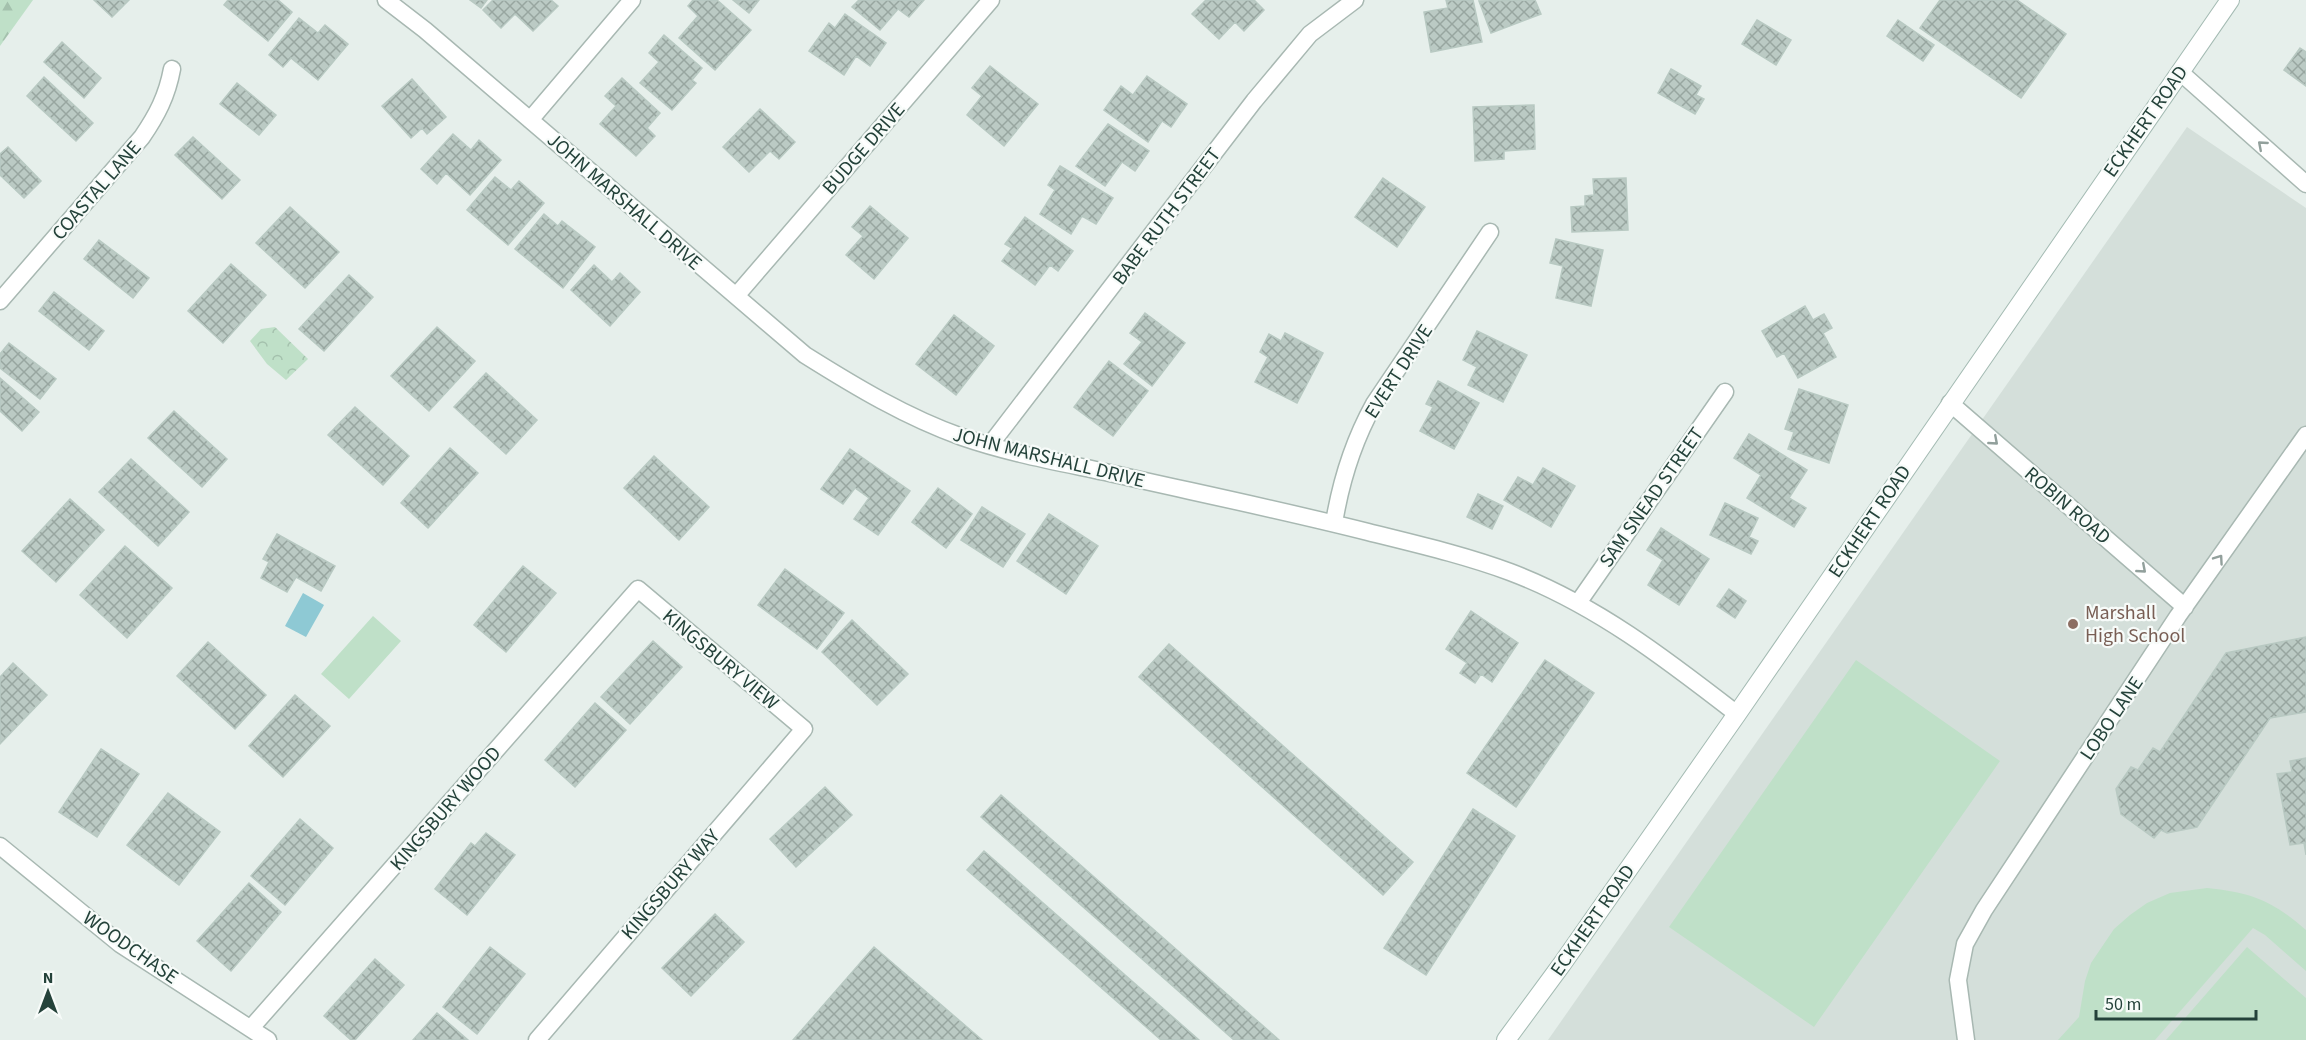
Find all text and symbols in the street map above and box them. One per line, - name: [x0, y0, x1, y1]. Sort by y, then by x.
- street label: ECKHERT ROAD: [2097, 60, 2195, 183]
- street label: BUDGE DRIVE: [816, 97, 912, 201]
- street label: JOHN MARSHALL DRIVE: [541, 127, 708, 277]
- street label: COASTAL LANE: [46, 135, 148, 247]
- one-way arrow: [2258, 141, 2269, 152]
- street label: BABE RUTH STREET: [1106, 142, 1228, 291]
- street label: EVERT DRIVE: [1358, 319, 1440, 424]
- street label: JOHN MARSHALL DRIVE: [950, 421, 1148, 495]
- street label: SAM SNEAD STREET: [1593, 422, 1711, 573]
- one-way arrow: [1987, 434, 1998, 445]
- street label: ECKHERT ROAD: [1822, 460, 1918, 584]
- street label: ROBIN ROAD: [2018, 460, 2117, 551]
- one-way arrow: [2212, 555, 2223, 566]
- one-way arrow: [2135, 562, 2145, 573]
- place label: Marshall High School: [2085, 599, 2185, 650]
- street label: KINGSBURY VIEW: [656, 603, 785, 717]
- marker: Marshall High School: [2066, 617, 2080, 631]
- street label: LOBO LANE: [2073, 671, 2150, 766]
- street label: KINGSBURY WOOD: [384, 740, 508, 877]
- street label: KINGSBURY WAY: [615, 823, 727, 946]
- street label: ECKHERT ROAD: [1544, 859, 1642, 982]
- street label: WOODCHASE: [77, 905, 184, 991]
- north arrow: [18, 962, 78, 1022]
- text: N: [43, 967, 53, 989]
- scale bar: [2096, 983, 2256, 1021]
- text: 50 m: [2105, 992, 2141, 1017]

